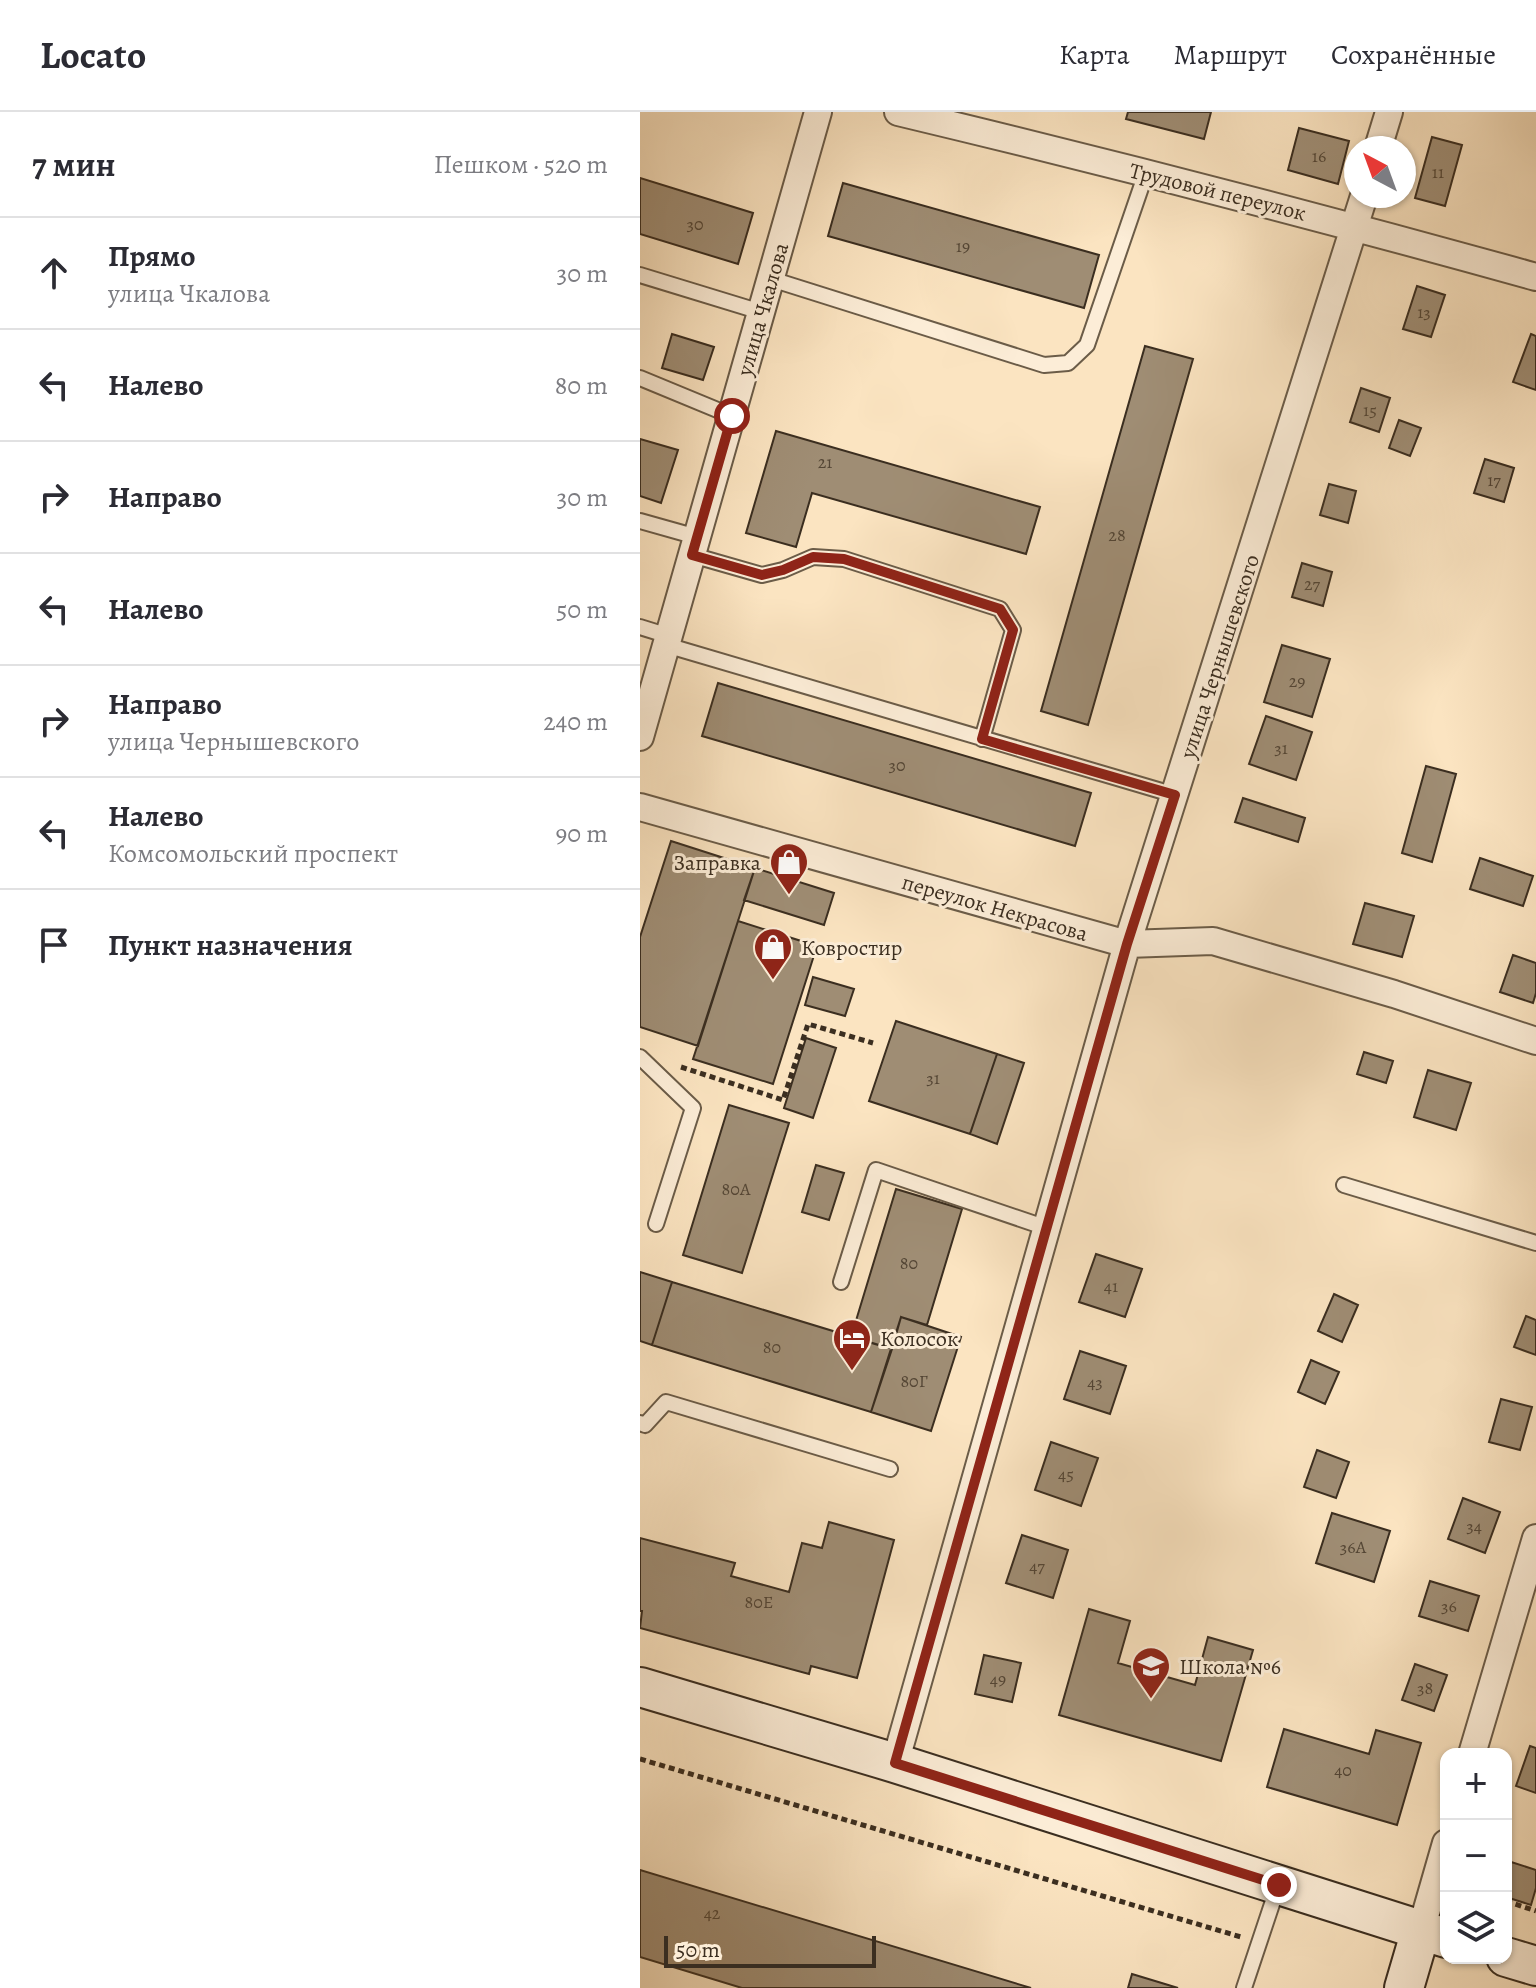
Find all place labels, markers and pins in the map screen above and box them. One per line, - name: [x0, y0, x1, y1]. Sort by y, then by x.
- shop icon: Заправка: [768, 841, 810, 896]
- place label: Заправка: [673, 848, 762, 878]
- shop icon: Ковростир: [752, 926, 794, 981]
- place label: Ковростир: [801, 933, 902, 963]
- hotel icon: Колосок: [831, 1317, 873, 1372]
- place label: Колосок: [880, 1324, 958, 1354]
- school or university icon: Школа №6: [1130, 1645, 1172, 1700]
- place label: Школа №6: [1179, 1652, 1281, 1682]

